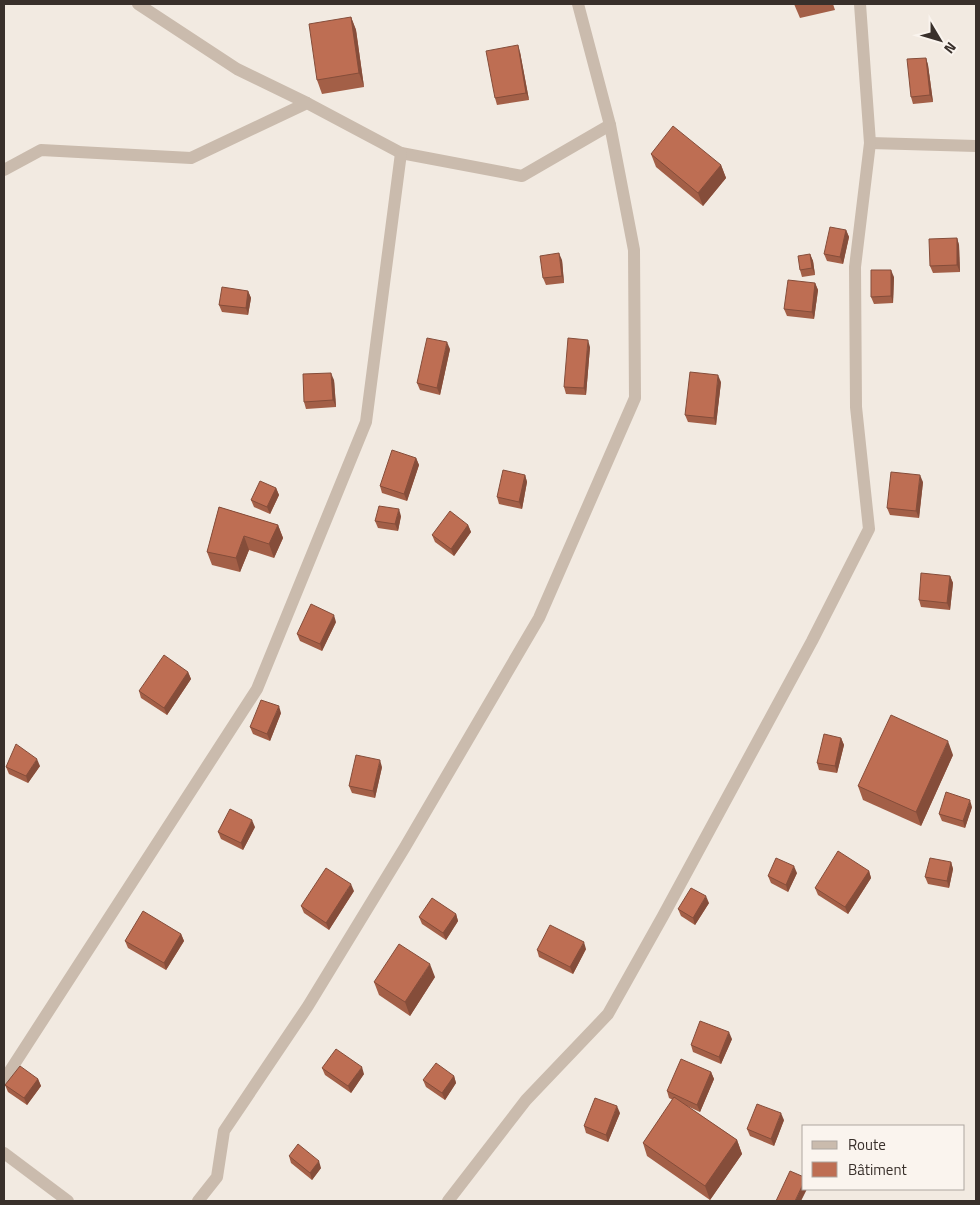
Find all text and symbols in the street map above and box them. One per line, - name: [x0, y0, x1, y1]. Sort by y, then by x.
- north arrow: [915, 15, 965, 65]
- text: N: [939, 38, 962, 59]
- legend: [802, 1125, 965, 1190]
- text: Route: [848, 1133, 886, 1156]
- text: Bâtiment: [848, 1158, 907, 1181]

